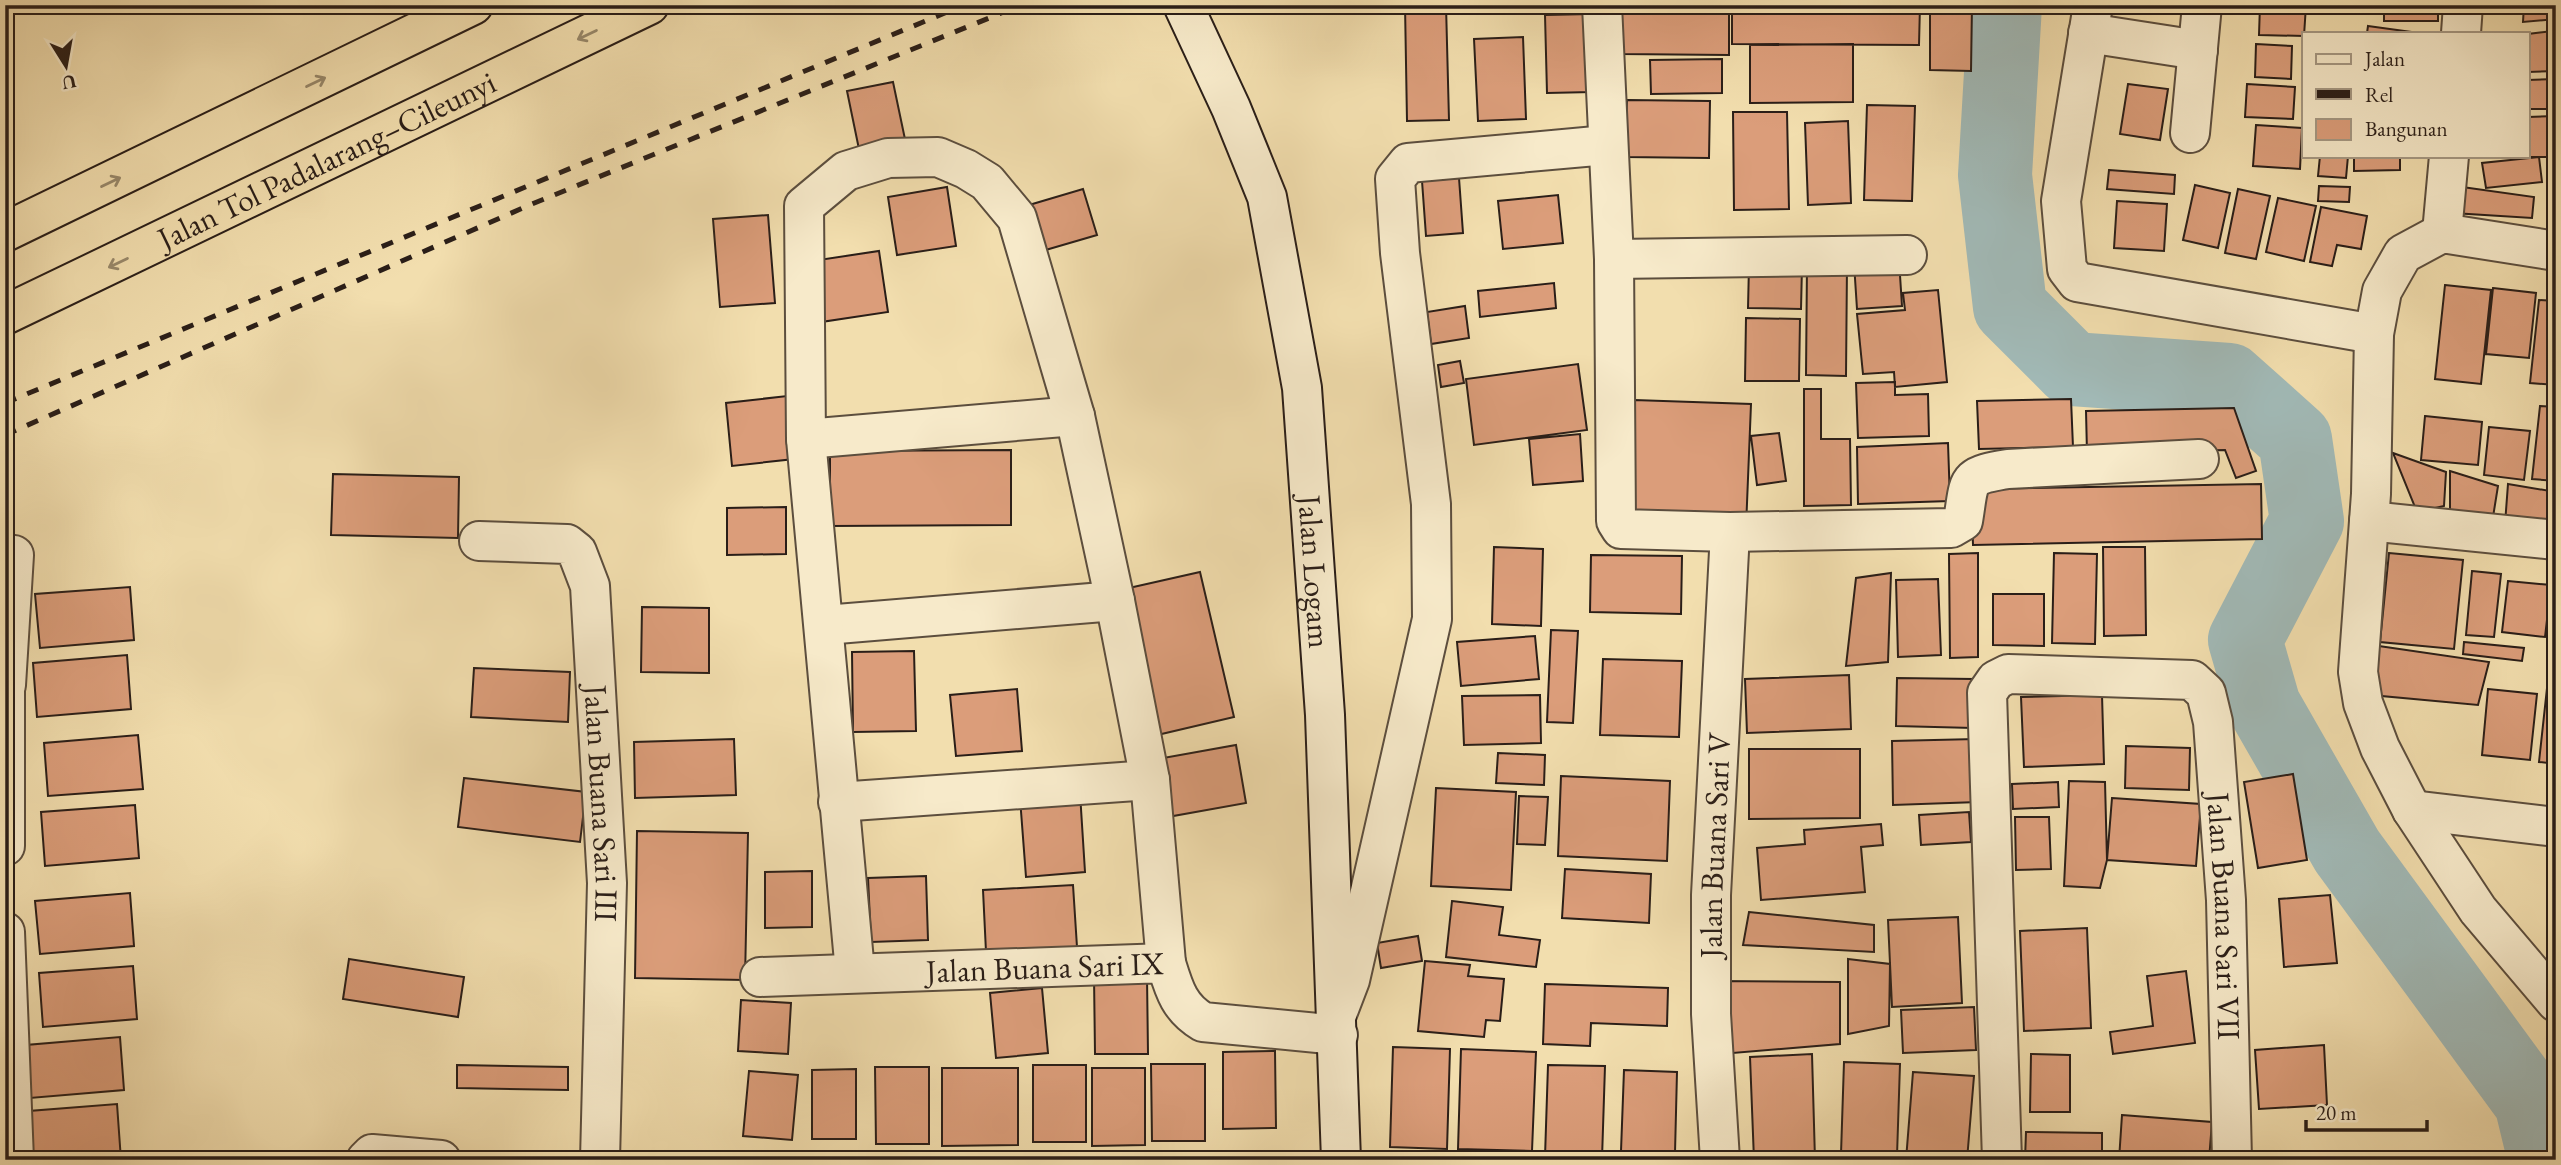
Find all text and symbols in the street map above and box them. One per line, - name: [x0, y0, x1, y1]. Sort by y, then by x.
- one-way arrow: [577, 29, 598, 42]
- north arrow: [32, 32, 102, 102]
- legend: [2302, 32, 2530, 158]
- text: Jalan: [2363, 45, 2405, 72]
- street label: Jalan Tol Padalarang–Cileunyi: [148, 61, 503, 261]
- text: U: [60, 69, 78, 96]
- one-way arrow: [305, 75, 326, 88]
- text: Rel: [2365, 81, 2393, 108]
- text: Bangunan: [2365, 115, 2448, 142]
- one-way arrow: [100, 174, 121, 188]
- one-way arrow: [108, 257, 129, 270]
- street label: Jalan Logam: [1288, 491, 1341, 650]
- street label: Jalan Buana Sari III: [575, 681, 628, 923]
- street label: Jalan Buana Sari V: [1690, 731, 1741, 961]
- street label: Jalan Buana Sari VII: [2197, 788, 2250, 1041]
- street label: Jalan Buana Sari IX: [922, 942, 1165, 992]
- scale bar: [2306, 1088, 2426, 1132]
- text: 20 m: [2316, 1099, 2357, 1126]

